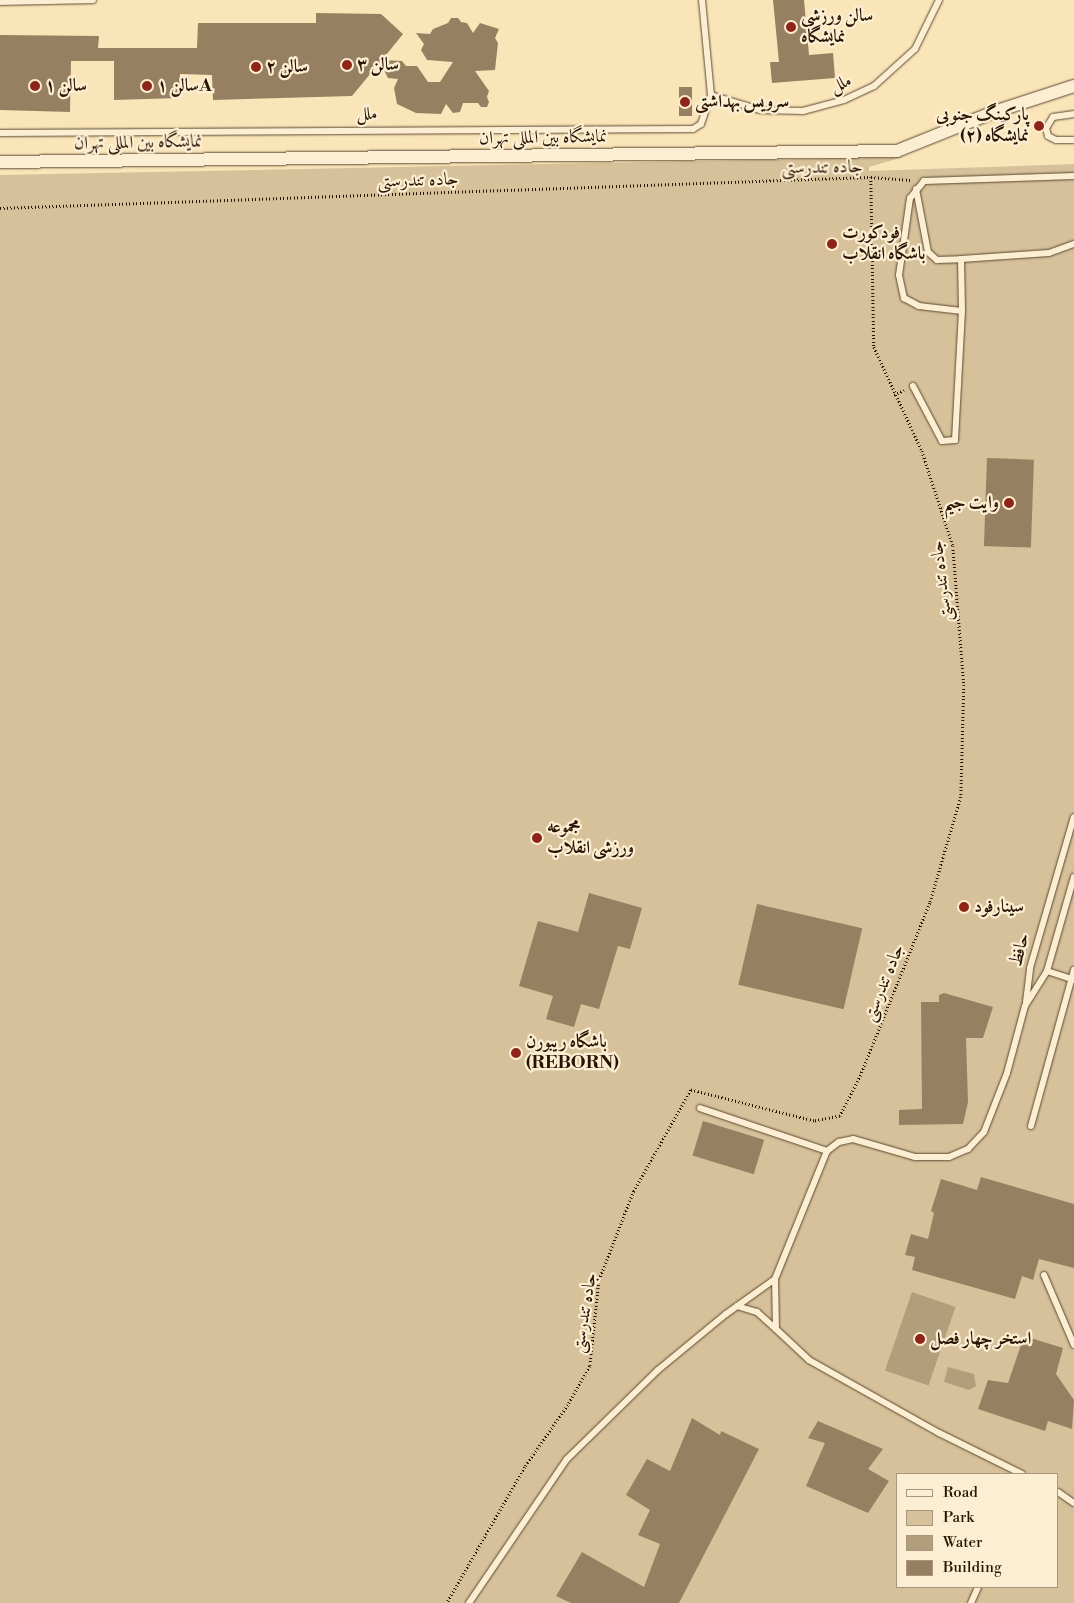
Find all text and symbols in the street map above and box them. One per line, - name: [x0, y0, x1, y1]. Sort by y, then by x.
- place label: سالن ورزشی نمایشگاه: [801, 6, 873, 48]
- marker: سالن ورزشی نمایشگاه: [785, 21, 797, 33]
- place label: سالن ۳: [357, 54, 399, 76]
- place label: سالن ۲: [266, 56, 308, 78]
- marker: سالن ۳: [341, 59, 353, 71]
- marker: سالن ۲: [250, 61, 262, 73]
- street label: ملل: [827, 70, 855, 98]
- place label: سالن ۱: [45, 75, 87, 97]
- place label: سالن ۱A: [157, 75, 212, 97]
- marker: سالن ۱: [29, 80, 41, 92]
- marker: سالن ۱A: [141, 80, 153, 92]
- place label: سرویس بهداشتی: [695, 91, 789, 113]
- marker: سرویس بهداشتی: [679, 96, 691, 108]
- street label: ملل: [356, 103, 378, 125]
- place label: پارکینگ جنوبی نمایشگاه (۲): [936, 105, 1029, 148]
- marker: پارکینگ جنوبی نمایشگاه (۲): [1033, 120, 1045, 132]
- street label: نمایشگاه بین المللی تهران: [479, 126, 607, 150]
- street label: نمایشگاه بین المللی تهران: [74, 131, 202, 155]
- street label: جاده تندرستی: [781, 156, 863, 180]
- street label: جاده تندرستی: [377, 169, 459, 193]
- place label: فودکورت باشگاه انقلاب: [842, 223, 925, 266]
- marker: فودکورت باشگاه انقلاب: [826, 238, 838, 250]
- place label: وایت جیم: [944, 492, 999, 514]
- marker: وایت جیم: [1003, 497, 1015, 509]
- street label: جاده تندرستی: [926, 539, 958, 623]
- place label: مجموعه ورزشی انقلاب: [547, 817, 634, 860]
- marker: مجموعه ورزشی انقلاب: [531, 832, 543, 844]
- place label: سینارفود: [974, 896, 1024, 918]
- marker: سینارفود: [958, 901, 970, 913]
- street label: حافظ: [1005, 931, 1035, 969]
- street label: جاده تندرستی: [859, 941, 909, 1025]
- place label: باشگاه ریبورن (REBORN): [526, 1032, 619, 1074]
- marker: باشگاه ریبورن (REBORN): [510, 1047, 522, 1059]
- street label: جاده تندرستی: [568, 1271, 602, 1355]
- place label: استخر چهار فصل: [930, 1328, 1031, 1350]
- marker: استخر چهار فصل: [914, 1333, 926, 1345]
- legend: [896, 1473, 1059, 1588]
- text: Road: [943, 1483, 978, 1502]
- text: Park: [943, 1508, 974, 1527]
- text: Water: [943, 1533, 982, 1552]
- text: Building: [943, 1558, 1002, 1577]

